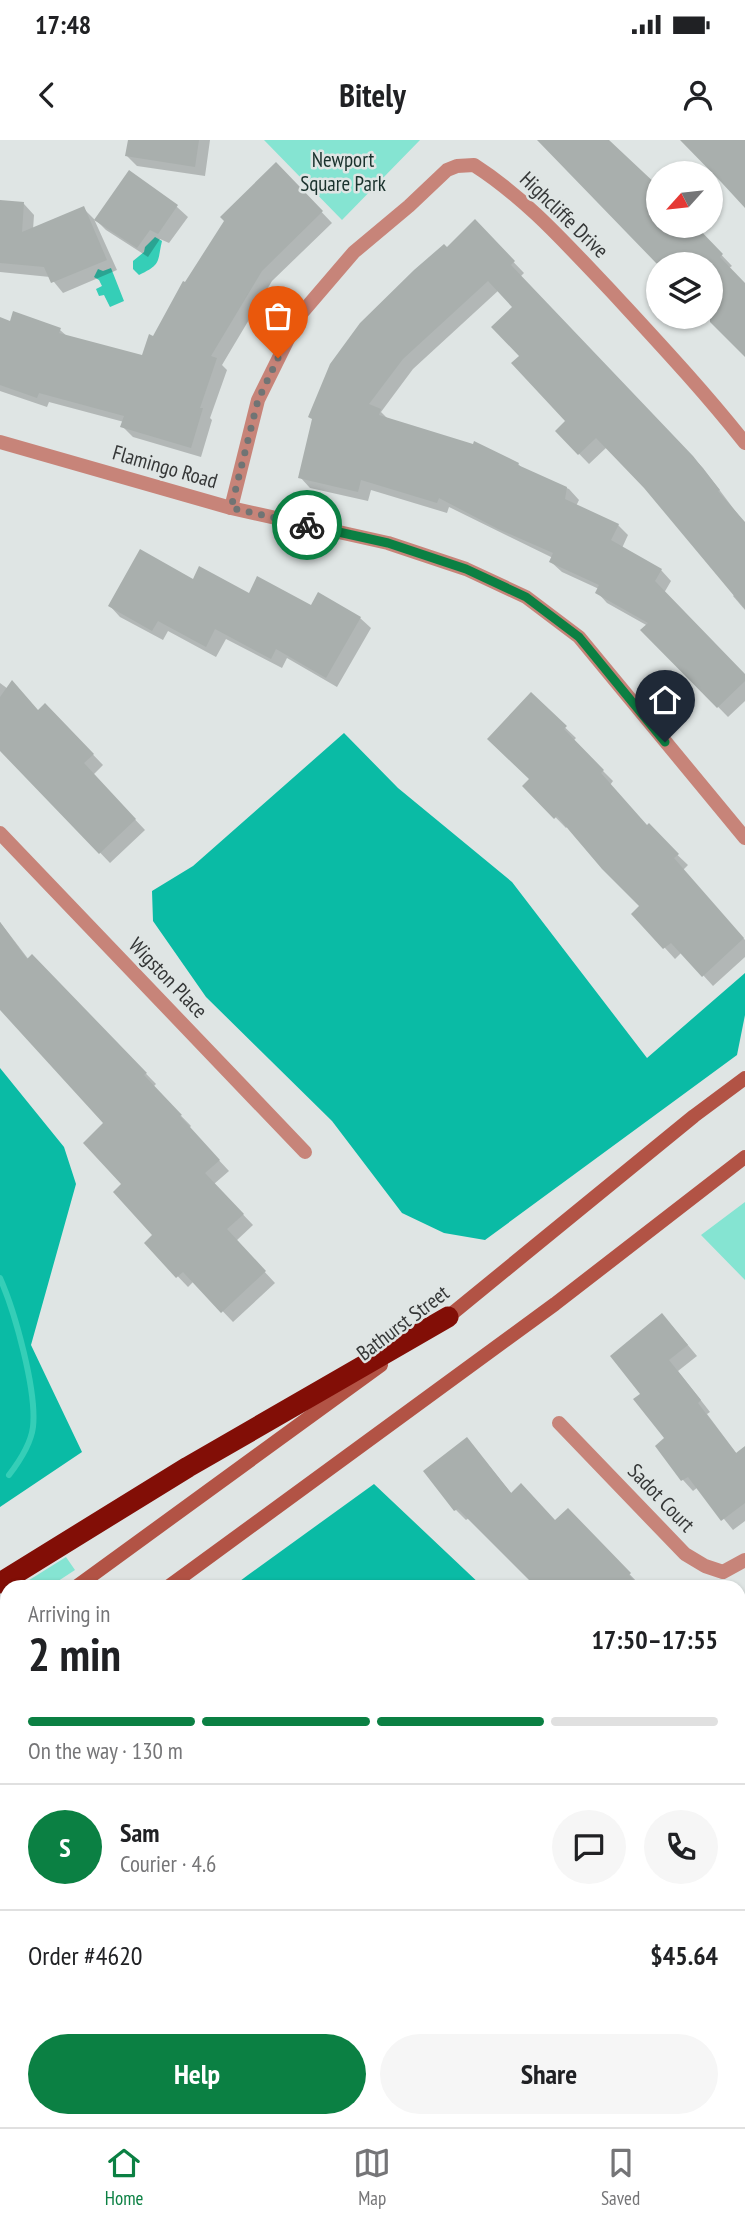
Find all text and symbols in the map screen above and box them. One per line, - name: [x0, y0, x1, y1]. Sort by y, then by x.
- text: 17:48: [35, 8, 91, 41]
- text: Bitely: [339, 74, 406, 116]
- icon: back: [28, 76, 66, 114]
- icon: person: [679, 76, 717, 114]
- park label: Newport Square Park: [300, 146, 386, 197]
- north arrow: [646, 161, 723, 238]
- map controls: [646, 161, 723, 329]
- street label: Highcliffe Drive: [514, 166, 614, 264]
- button: layers: [646, 252, 723, 329]
- pin: [248, 286, 308, 358]
- icon: bag: [259, 297, 297, 335]
- street label: Flamingo Road: [110, 439, 221, 494]
- courier: [272, 490, 342, 560]
- icon: bike: [288, 506, 326, 544]
- pin: [635, 670, 695, 742]
- icon: home: [646, 681, 684, 719]
- street label: Wigston Place: [123, 932, 213, 1024]
- street label: Bathurst Street: [351, 1279, 455, 1366]
- street label: Sadot Court: [622, 1458, 701, 1538]
- text: Arriving in: [28, 1599, 110, 1628]
- text: 17:50–17:55: [591, 1623, 718, 1656]
- text: 2 min: [28, 1624, 121, 1684]
- text: On the way · 130 m: [28, 1736, 183, 1765]
- button: chat: [552, 1810, 626, 1884]
- button: phone: [644, 1810, 718, 1884]
- text: Sam: [120, 1816, 159, 1849]
- text: S: [59, 1831, 71, 1864]
- text: Courier · 4.6: [120, 1849, 216, 1878]
- text: Order #4620: [28, 1939, 143, 1972]
- text: $45.64: [650, 1939, 718, 1972]
- button: Help: [28, 2034, 366, 2114]
- button: Share: [380, 2034, 718, 2114]
- tab: Home: [105, 2144, 143, 2210]
- tab: Map: [353, 2144, 391, 2210]
- tab: Saved: [601, 2144, 640, 2210]

